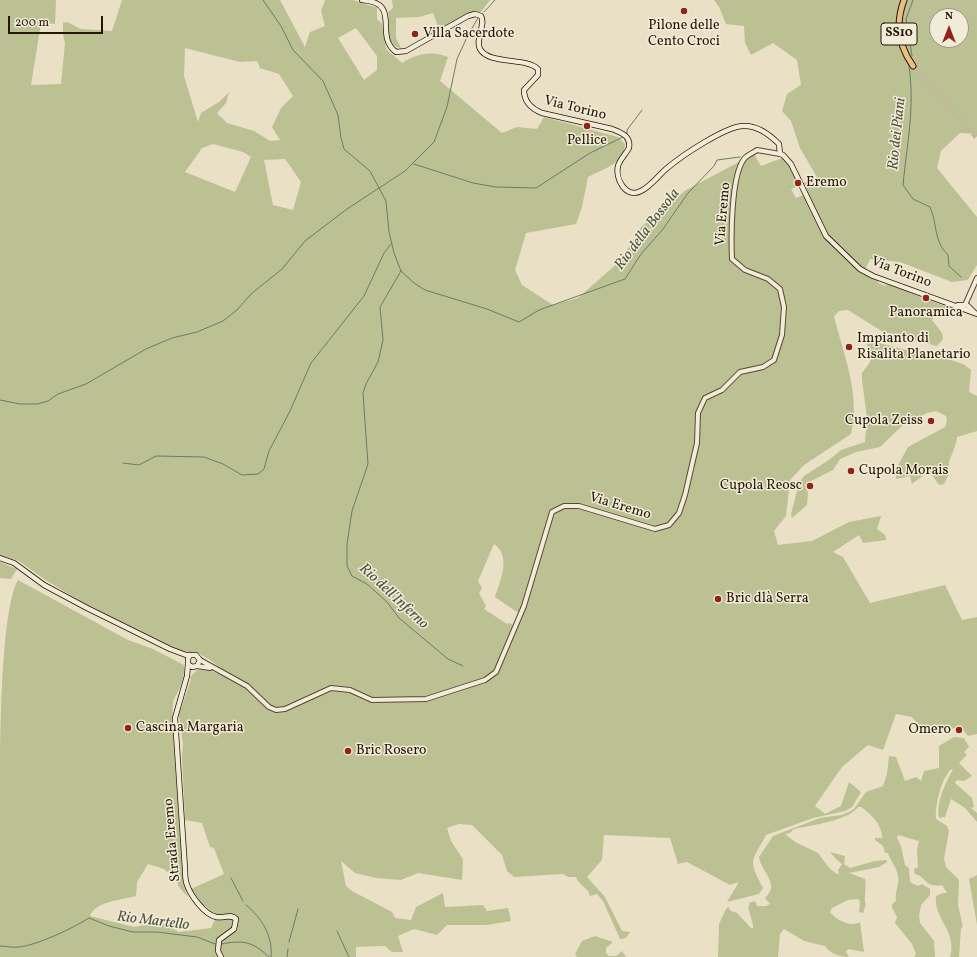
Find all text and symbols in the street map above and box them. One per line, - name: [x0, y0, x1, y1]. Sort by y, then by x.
- marker: Pilone delle Cento Croci: [679, 6, 689, 16]
- scale bar: [10, 8, 105, 34]
- north arrow: [929, 8, 969, 48]
- text: N: [945, 9, 953, 24]
- text: 200 m: [15, 15, 49, 31]
- place label: Pilone delle Cento Croci: [648, 18, 720, 50]
- road number: SS10: [881, 23, 917, 45]
- place label: Villa Sacerdote: [423, 26, 514, 42]
- marker: Villa Sacerdote: [410, 29, 420, 39]
- street label: Via Torino: [542, 93, 608, 125]
- water label: Rio dei Piani: [885, 97, 911, 171]
- marker: Pellice: [582, 121, 592, 131]
- place label: Pellice: [567, 133, 607, 149]
- place label: Eremo: [806, 175, 847, 191]
- marker: Eremo: [793, 178, 803, 188]
- street label: Via Eremo: [713, 182, 735, 246]
- water label: Rio della Bossola: [612, 186, 684, 274]
- street label: Via Torino: [868, 254, 934, 292]
- marker: Panoramica: [921, 293, 931, 303]
- place label: Panoramica: [889, 305, 963, 321]
- place label: Impianto di Risalita Planetario: [857, 331, 971, 364]
- marker: Impianto di Risalita Planetario: [844, 342, 854, 352]
- place label: Cupola Zeiss: [845, 413, 923, 429]
- marker: Cupola Zeiss: [926, 416, 936, 426]
- place label: Cupola Morais: [859, 463, 949, 479]
- marker: Cupola Morais: [846, 466, 856, 476]
- place label: Cupola Reosc: [720, 478, 802, 494]
- marker: Cupola Reosc: [805, 481, 815, 491]
- street label: Via Eremo: [587, 490, 653, 524]
- water label: Rio dell'Inferno: [355, 560, 431, 634]
- place label: Bric dlà Serra: [726, 591, 809, 607]
- marker: Bric dlà Serra: [713, 594, 723, 604]
- place label: Cascina Margaria: [136, 720, 244, 736]
- place label: Omero: [908, 722, 951, 738]
- marker: Cascina Margaria: [123, 723, 133, 733]
- marker: Omero: [954, 725, 964, 735]
- place label: Bric Rosero: [356, 743, 427, 759]
- marker: Bric Rosero: [343, 746, 353, 756]
- street label: Strada Eremo: [161, 797, 185, 883]
- water label: Rio Martello: [116, 909, 190, 935]

